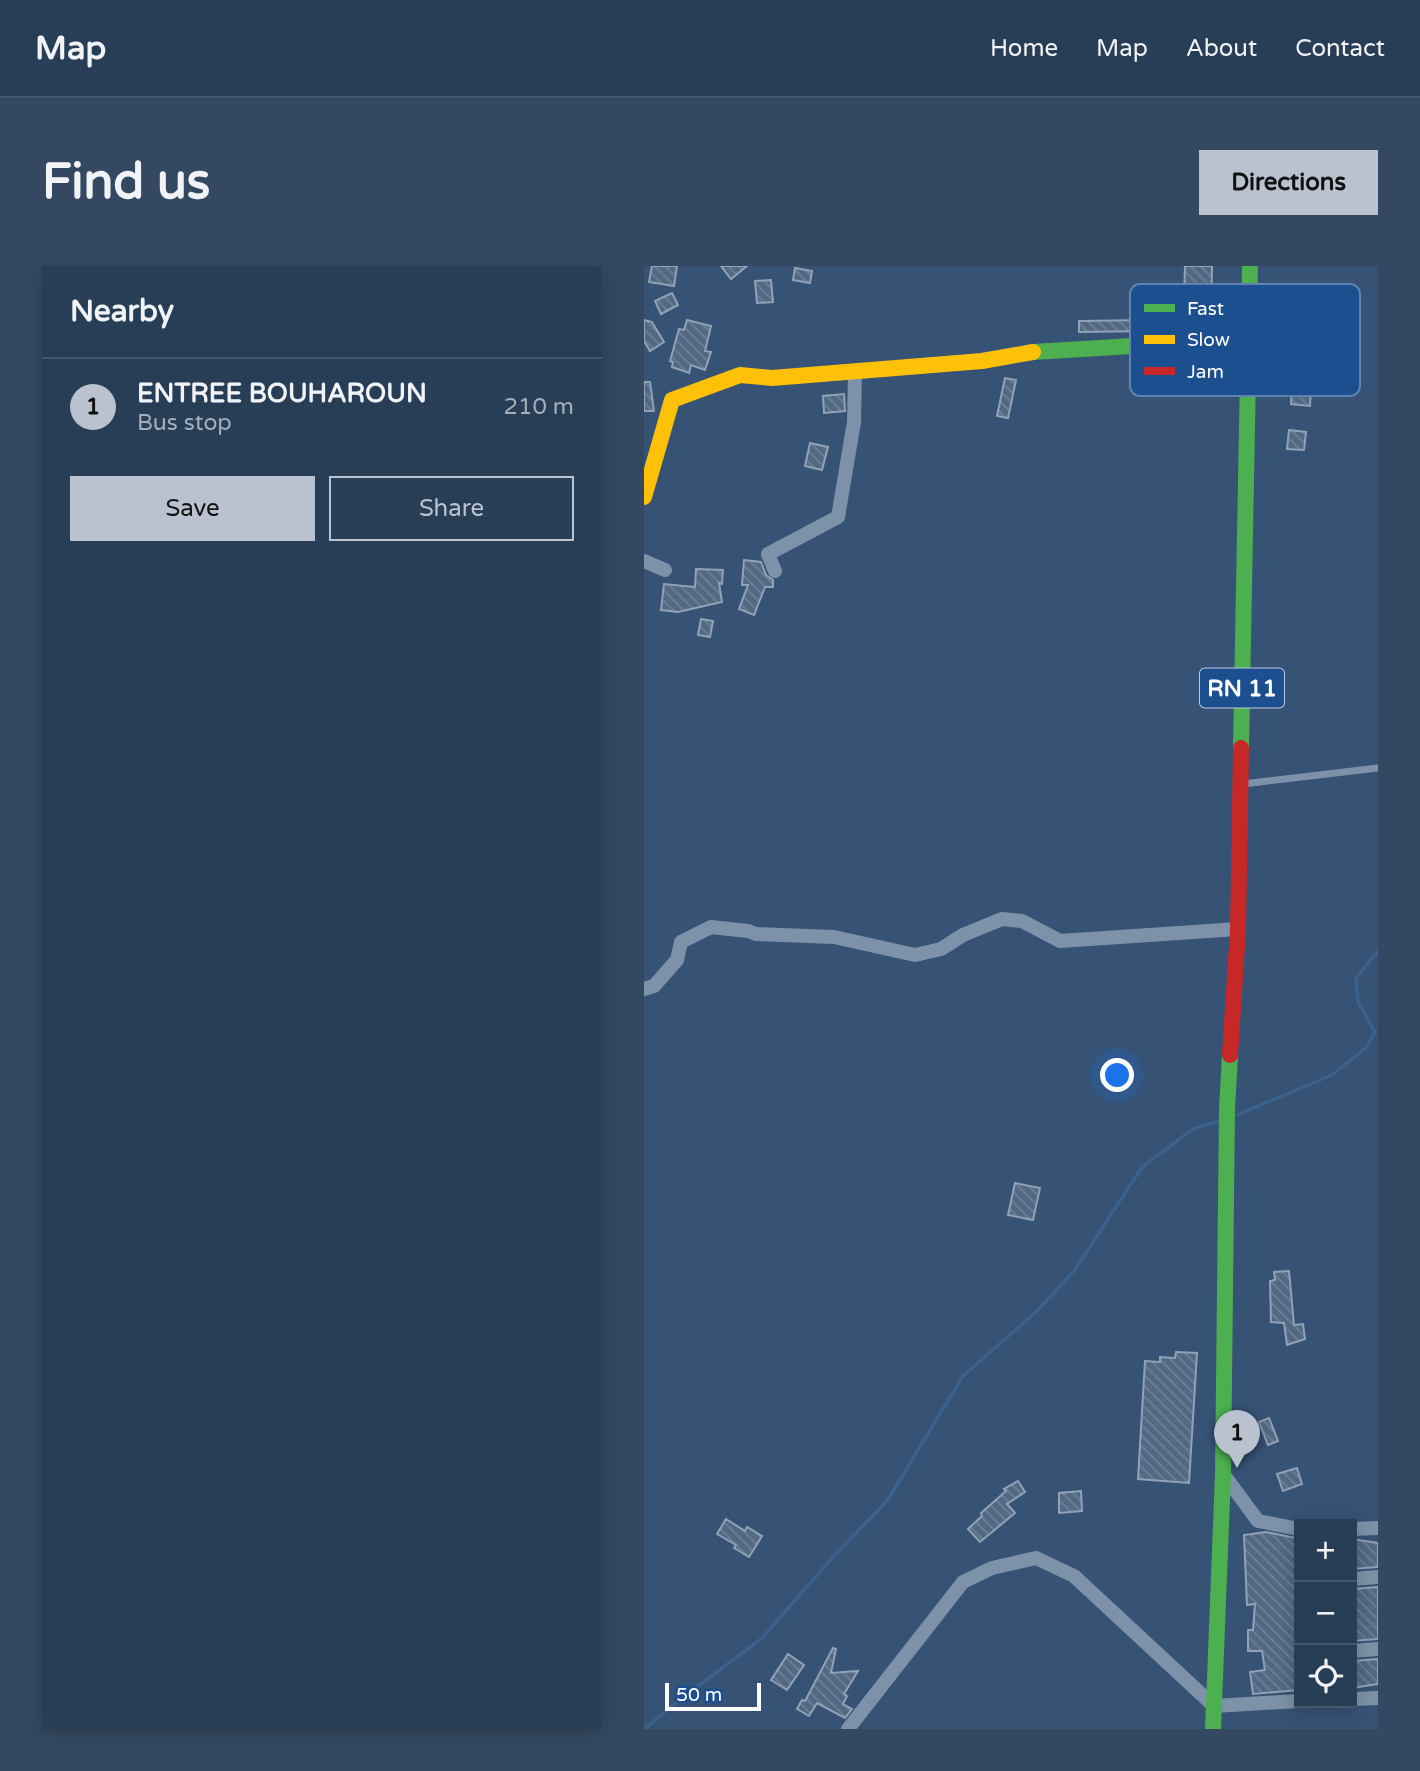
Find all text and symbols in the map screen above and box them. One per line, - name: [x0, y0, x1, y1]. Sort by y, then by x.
- text: Map: [35, 29, 106, 68]
- text: Home: [990, 34, 1058, 63]
- text: Map: [1096, 34, 1148, 63]
- text: About: [1186, 34, 1257, 63]
- text: Contact: [1295, 34, 1385, 63]
- button: Directions: [1199, 150, 1378, 215]
- text: Find us: [42, 153, 210, 212]
- legend: [1130, 284, 1360, 396]
- text: Nearby: [70, 293, 174, 330]
- text: Fast: [1187, 298, 1224, 320]
- text: Slow: [1187, 329, 1230, 351]
- text: Jam: [1187, 361, 1224, 383]
- text: ENTREE BOUHAROUN: [137, 378, 427, 409]
- text: 1: [86, 393, 100, 421]
- text: 210 m: [504, 393, 574, 421]
- text: Bus stop: [137, 409, 232, 437]
- button: Save: [70, 476, 315, 541]
- button: Share: [329, 476, 574, 541]
- road number: RN 11: [1200, 668, 1284, 708]
- your location: [1100, 1058, 1134, 1092]
- pin: 1: [1214, 1410, 1260, 1468]
- map controls: [1294, 1519, 1357, 1708]
- button: +: [1294, 1519, 1357, 1582]
- button: −: [1294, 1582, 1357, 1645]
- button: locate: [1294, 1645, 1357, 1708]
- scale bar: [665, 1680, 761, 1712]
- text: 50 m: [676, 1684, 722, 1706]

